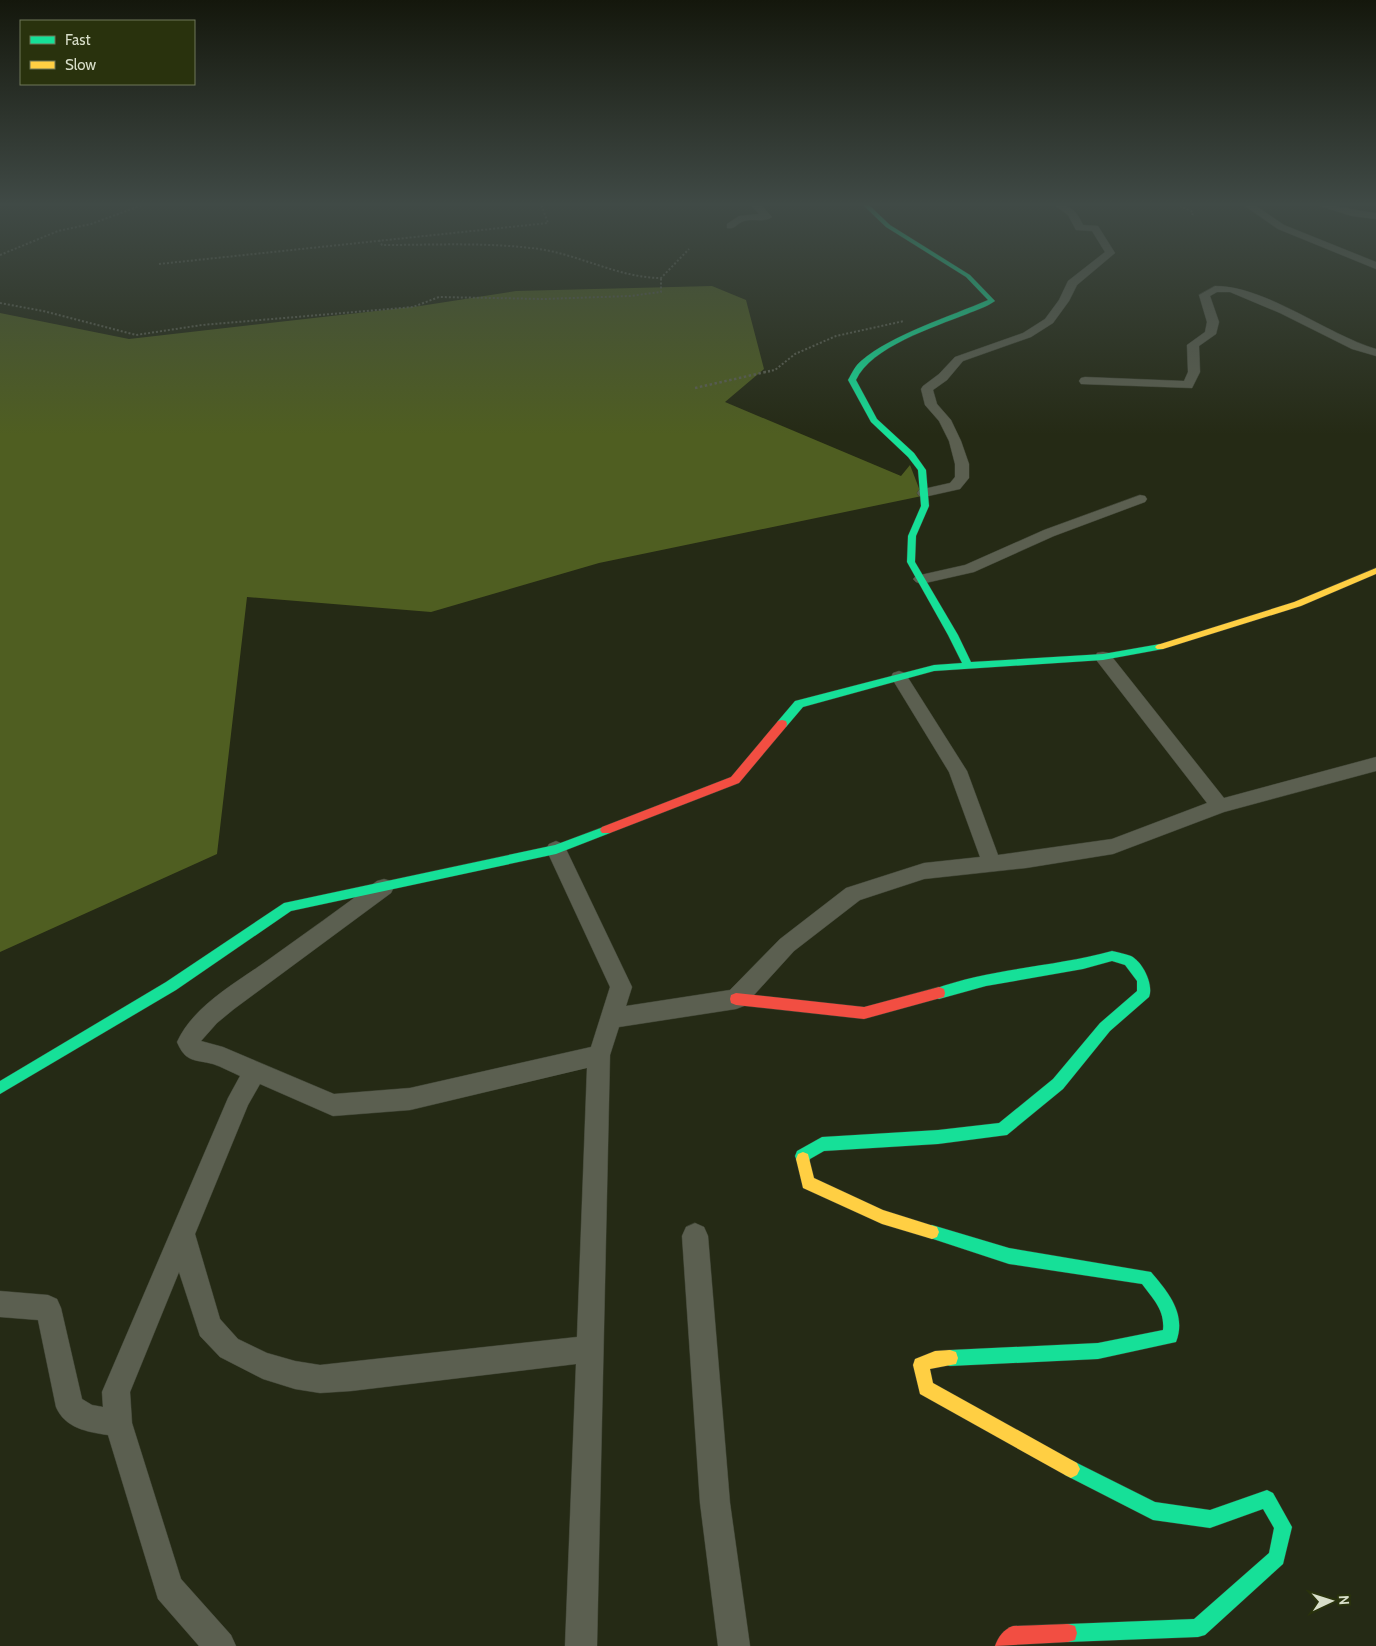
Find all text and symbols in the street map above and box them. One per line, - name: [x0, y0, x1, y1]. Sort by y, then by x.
- legend: [20, 20, 195, 85]
- text: Fast: [65, 31, 90, 49]
- text: Slow: [65, 56, 96, 74]
- north arrow: [1306, 1576, 1356, 1626]
- text: N: [1335, 1595, 1353, 1606]

